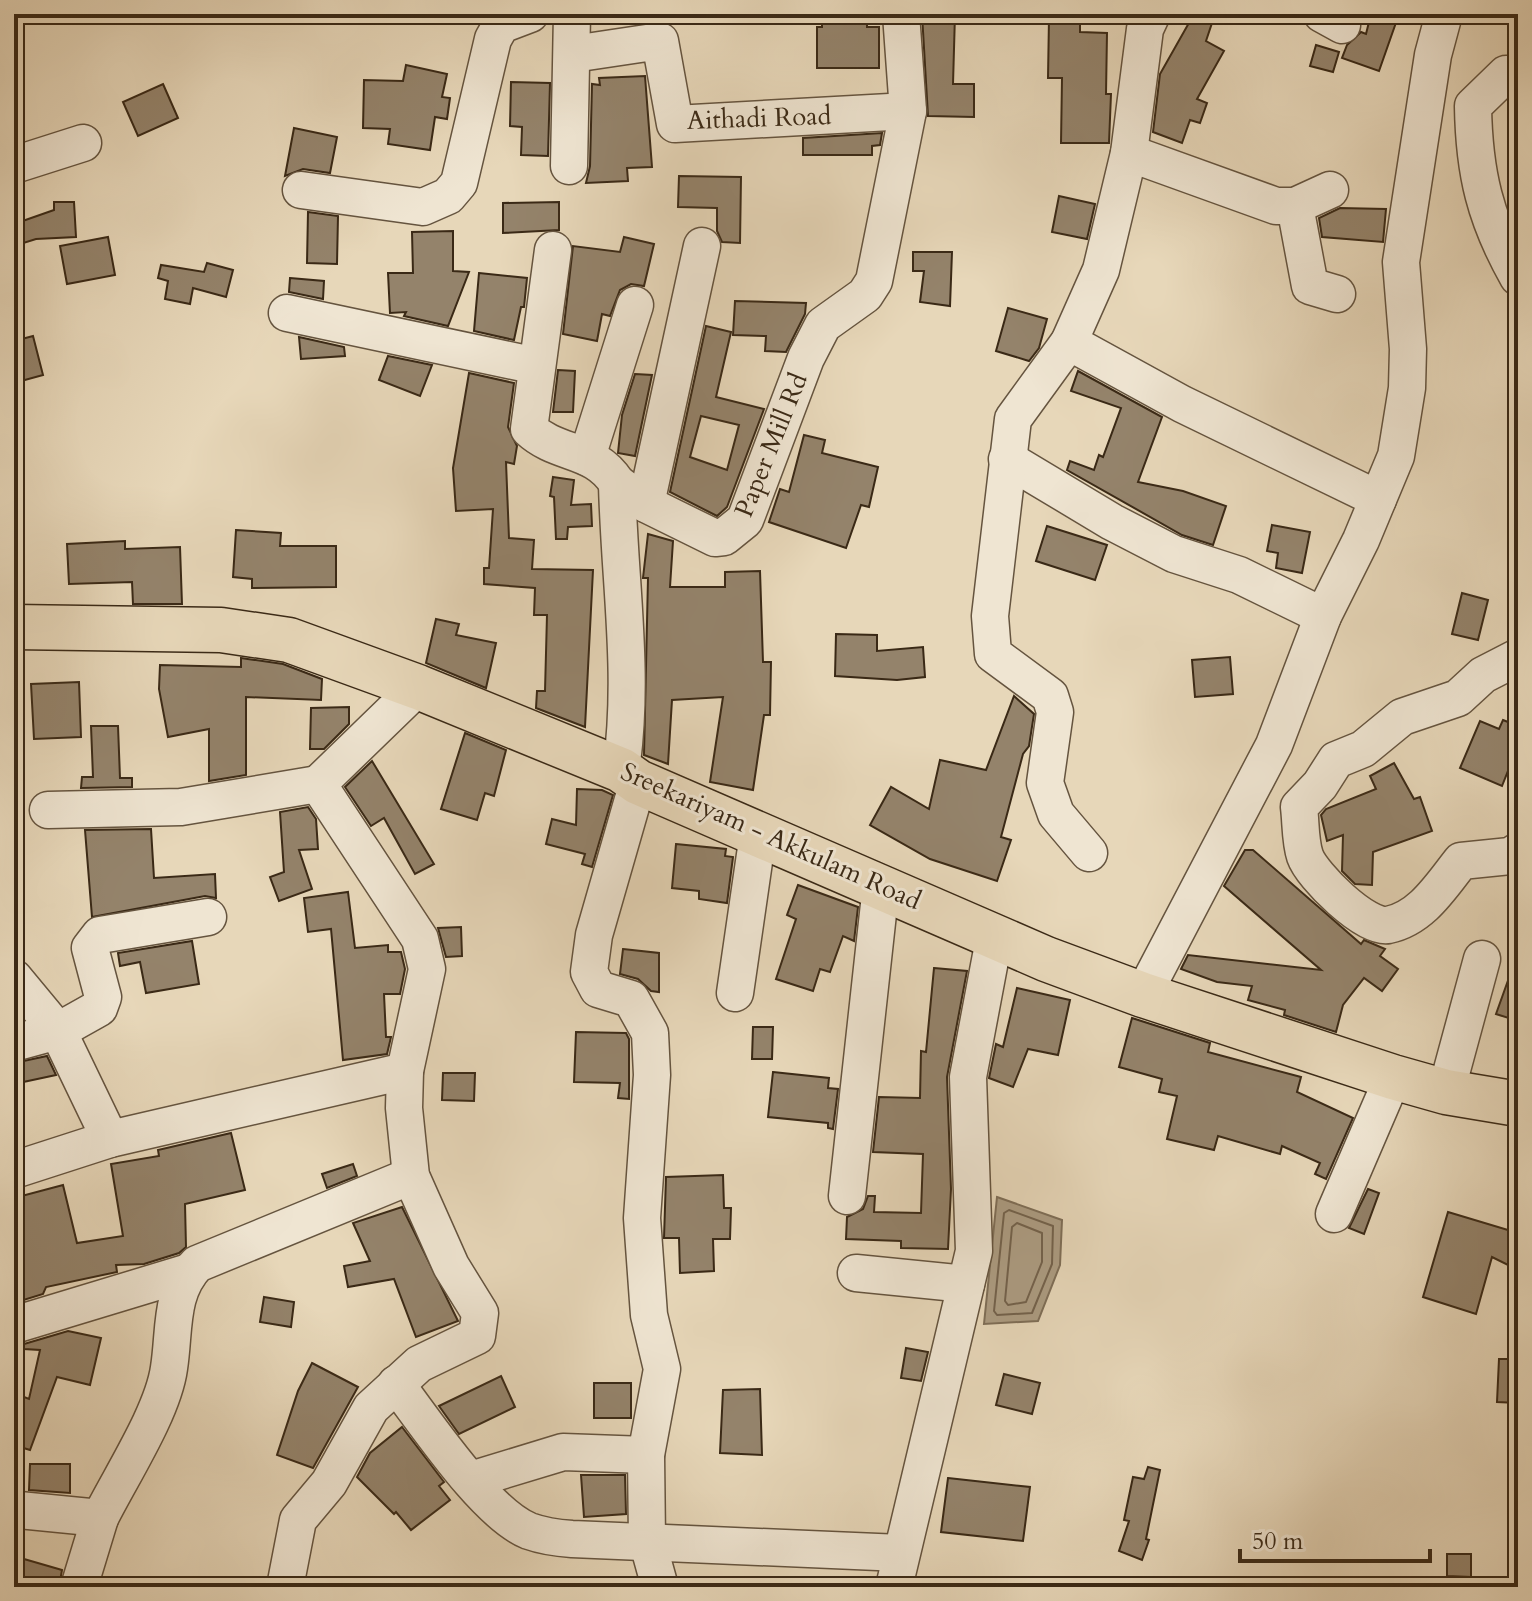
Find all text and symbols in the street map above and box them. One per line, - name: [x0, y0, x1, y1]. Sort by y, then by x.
- street label: Aithadi Road: [686, 98, 832, 138]
- street label: Paper Mill Rd: [726, 368, 816, 522]
- street label: Sreekariyam - Akkulam Road: [615, 754, 927, 918]
- scale bar: [1240, 1513, 1430, 1563]
- text: 50 m: [1252, 1525, 1304, 1558]

